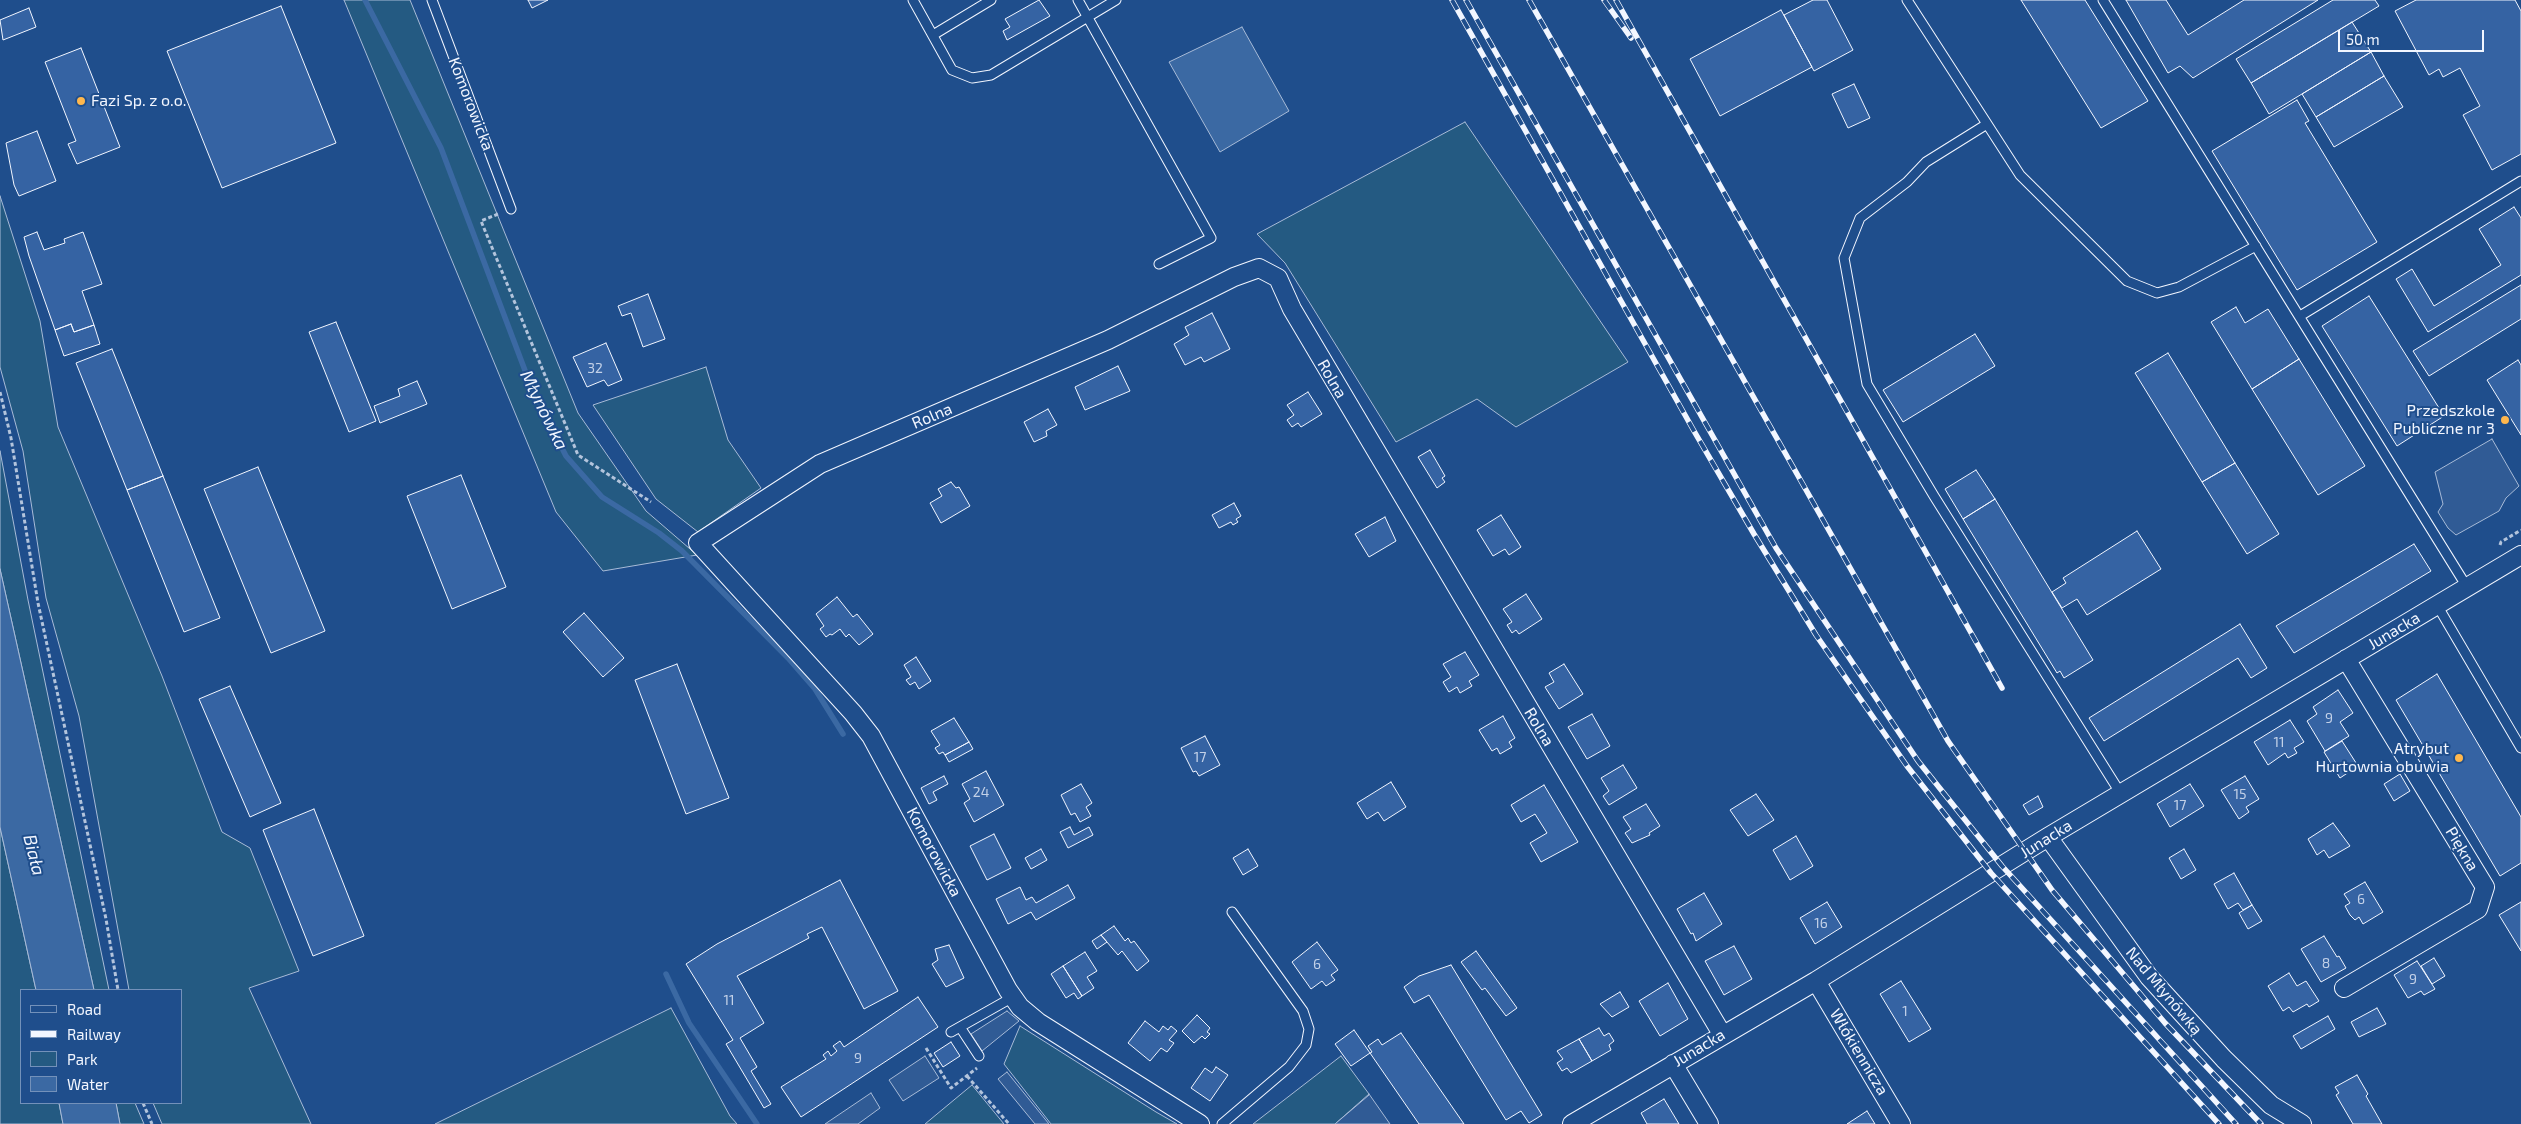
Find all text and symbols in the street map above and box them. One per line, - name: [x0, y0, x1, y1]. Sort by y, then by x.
- scale bar: [2341, 20, 2487, 52]
- text: 50 m: [2346, 30, 2380, 48]
- street label: Komorowicka: [444, 55, 498, 153]
- place label: Fazi Sp. z o.o.: [91, 91, 186, 111]
- marker: Fazi Sp. z o.o.: [75, 95, 87, 107]
- street label: Rolna: [1313, 356, 1351, 402]
- house number: 32: [587, 360, 603, 376]
- water label: Młynówka: [515, 367, 573, 453]
- street label: Rolna: [909, 399, 955, 433]
- place label: Przedszkole Publiczne nr 3: [2393, 401, 2495, 439]
- marker: Przedszkole Publiczne nr 3: [2499, 414, 2511, 426]
- street label: Junacka: [2364, 608, 2424, 654]
- street label: Rolna: [1520, 704, 1558, 750]
- house number: 9: [2325, 710, 2333, 726]
- house number: 11: [2273, 734, 2285, 750]
- place label: Atrybut Hurtownia obuwia: [2316, 739, 2449, 777]
- house number: 17: [1194, 749, 1206, 765]
- marker: Atrybut Hurtownia obuwia: [2453, 752, 2465, 764]
- house number: 24: [973, 784, 989, 800]
- house number: 15: [2233, 786, 2247, 802]
- house number: 17: [2174, 797, 2186, 813]
- street label: Komorowicka: [902, 804, 966, 900]
- street label: Junacka: [2017, 816, 2075, 862]
- street label: Piękna: [2441, 823, 2483, 875]
- water label: Biała: [18, 832, 50, 878]
- house number: 6: [2357, 891, 2365, 907]
- house number: 16: [1814, 915, 1828, 931]
- street label: Nad Młynówką: [2122, 943, 2206, 1039]
- house number: 8: [2322, 955, 2330, 971]
- house number: 6: [1313, 956, 1321, 972]
- house number: 9: [2409, 971, 2417, 987]
- legend: [20, 989, 182, 1104]
- house number: 11: [723, 992, 735, 1008]
- text: Road: [67, 1000, 102, 1018]
- house number: 1: [1902, 1003, 1908, 1019]
- street label: Włókiennicza: [1826, 1005, 1892, 1099]
- text: Railway: [67, 1025, 121, 1043]
- street label: Junacka: [1669, 1025, 1729, 1071]
- text: Park: [67, 1050, 98, 1068]
- house number: 9: [854, 1050, 862, 1066]
- text: Water: [67, 1075, 109, 1093]

